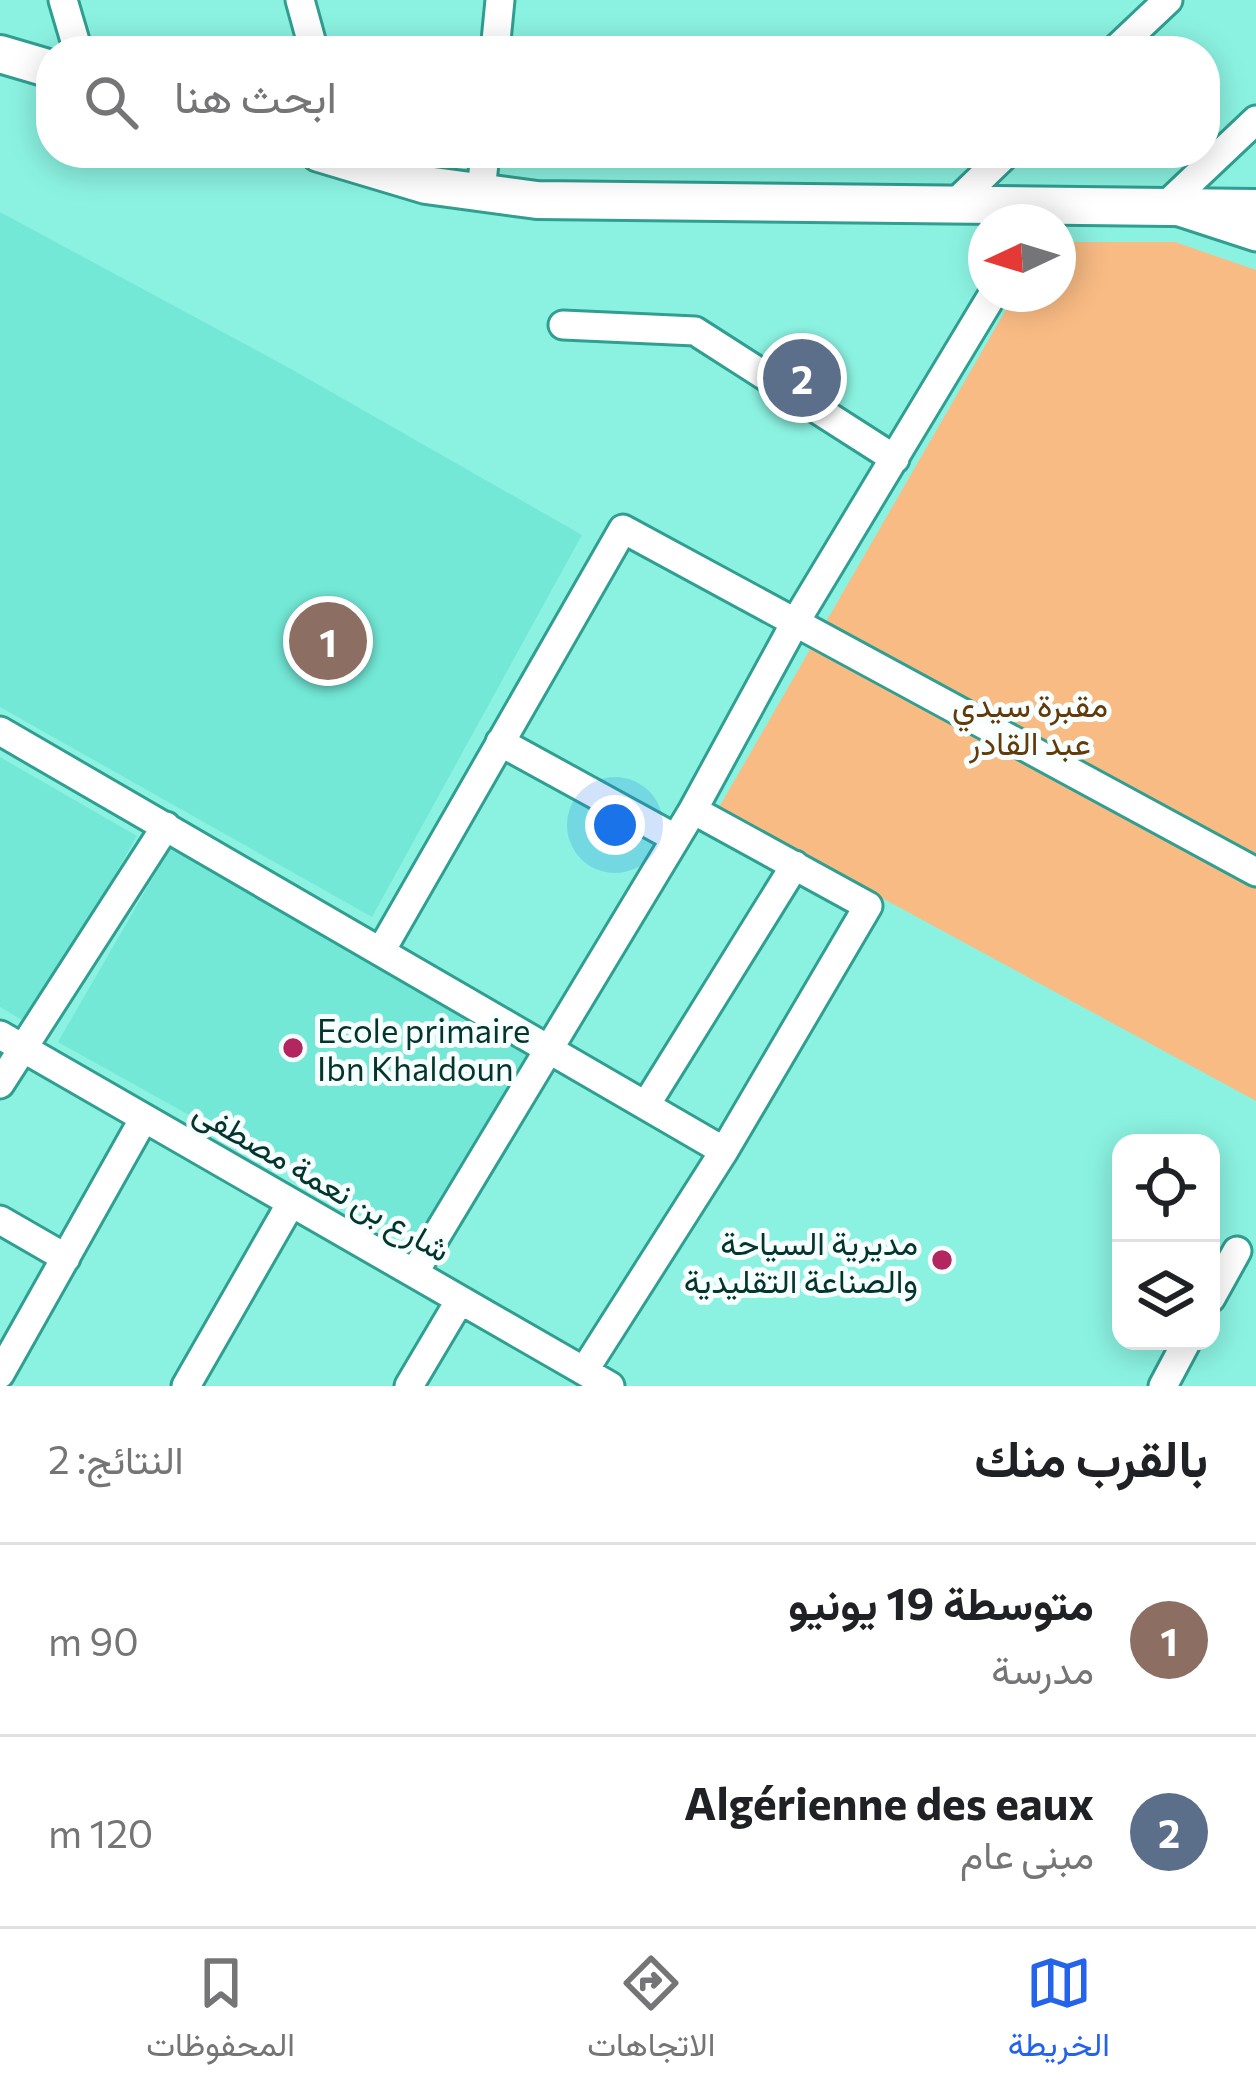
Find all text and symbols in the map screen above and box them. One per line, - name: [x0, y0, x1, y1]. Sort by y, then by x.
- search box: [36, 36, 1220, 168]
- text: ابحث هنا: [174, 67, 337, 122]
- icon: search: [78, 69, 144, 135]
- north arrow: [968, 204, 1076, 312]
- pin: 2: [763, 333, 841, 423]
- pin: 1: [289, 596, 367, 686]
- park label: مقبرة سيدي عبد القادر: [952, 683, 1108, 764]
- your location: [585, 795, 645, 855]
- place label: Ecole primaire Ibn Khaldoun: [317, 1009, 530, 1088]
- marker: Ecole primaire Ibn Khaldoun: [280, 1035, 306, 1061]
- street label: شارع بن نعمة مصطفى: [185, 1089, 459, 1273]
- map controls: [1112, 1134, 1220, 1350]
- button: locate: [1112, 1134, 1220, 1242]
- place label: مديرية السياحة والصناعة التقليدية: [684, 1221, 918, 1302]
- button: layers: [1112, 1242, 1220, 1350]
- marker: مديرية السياحة والصناعة التقليدية: [929, 1247, 955, 1273]
- text: بالقرب منك: [974, 1425, 1208, 1488]
- text: النتائج: 2: [48, 1434, 184, 1482]
- text: متوسطة 19 يونيو: [788, 1574, 1094, 1629]
- text: 90 m: [48, 1616, 139, 1664]
- text: 1: [1160, 1616, 1178, 1664]
- text: مدرسة: [991, 1644, 1094, 1692]
- text: Algérienne des eaux: [684, 1774, 1094, 1829]
- text: 120 m: [48, 1808, 153, 1856]
- text: 2: [1158, 1808, 1180, 1856]
- text: مبنى عام: [960, 1829, 1094, 1877]
- tab: المحفوظات: [146, 1950, 295, 2074]
- tab: الاتجاهات: [587, 1950, 715, 2074]
- tab: الخريطة: [1008, 1950, 1110, 2074]

